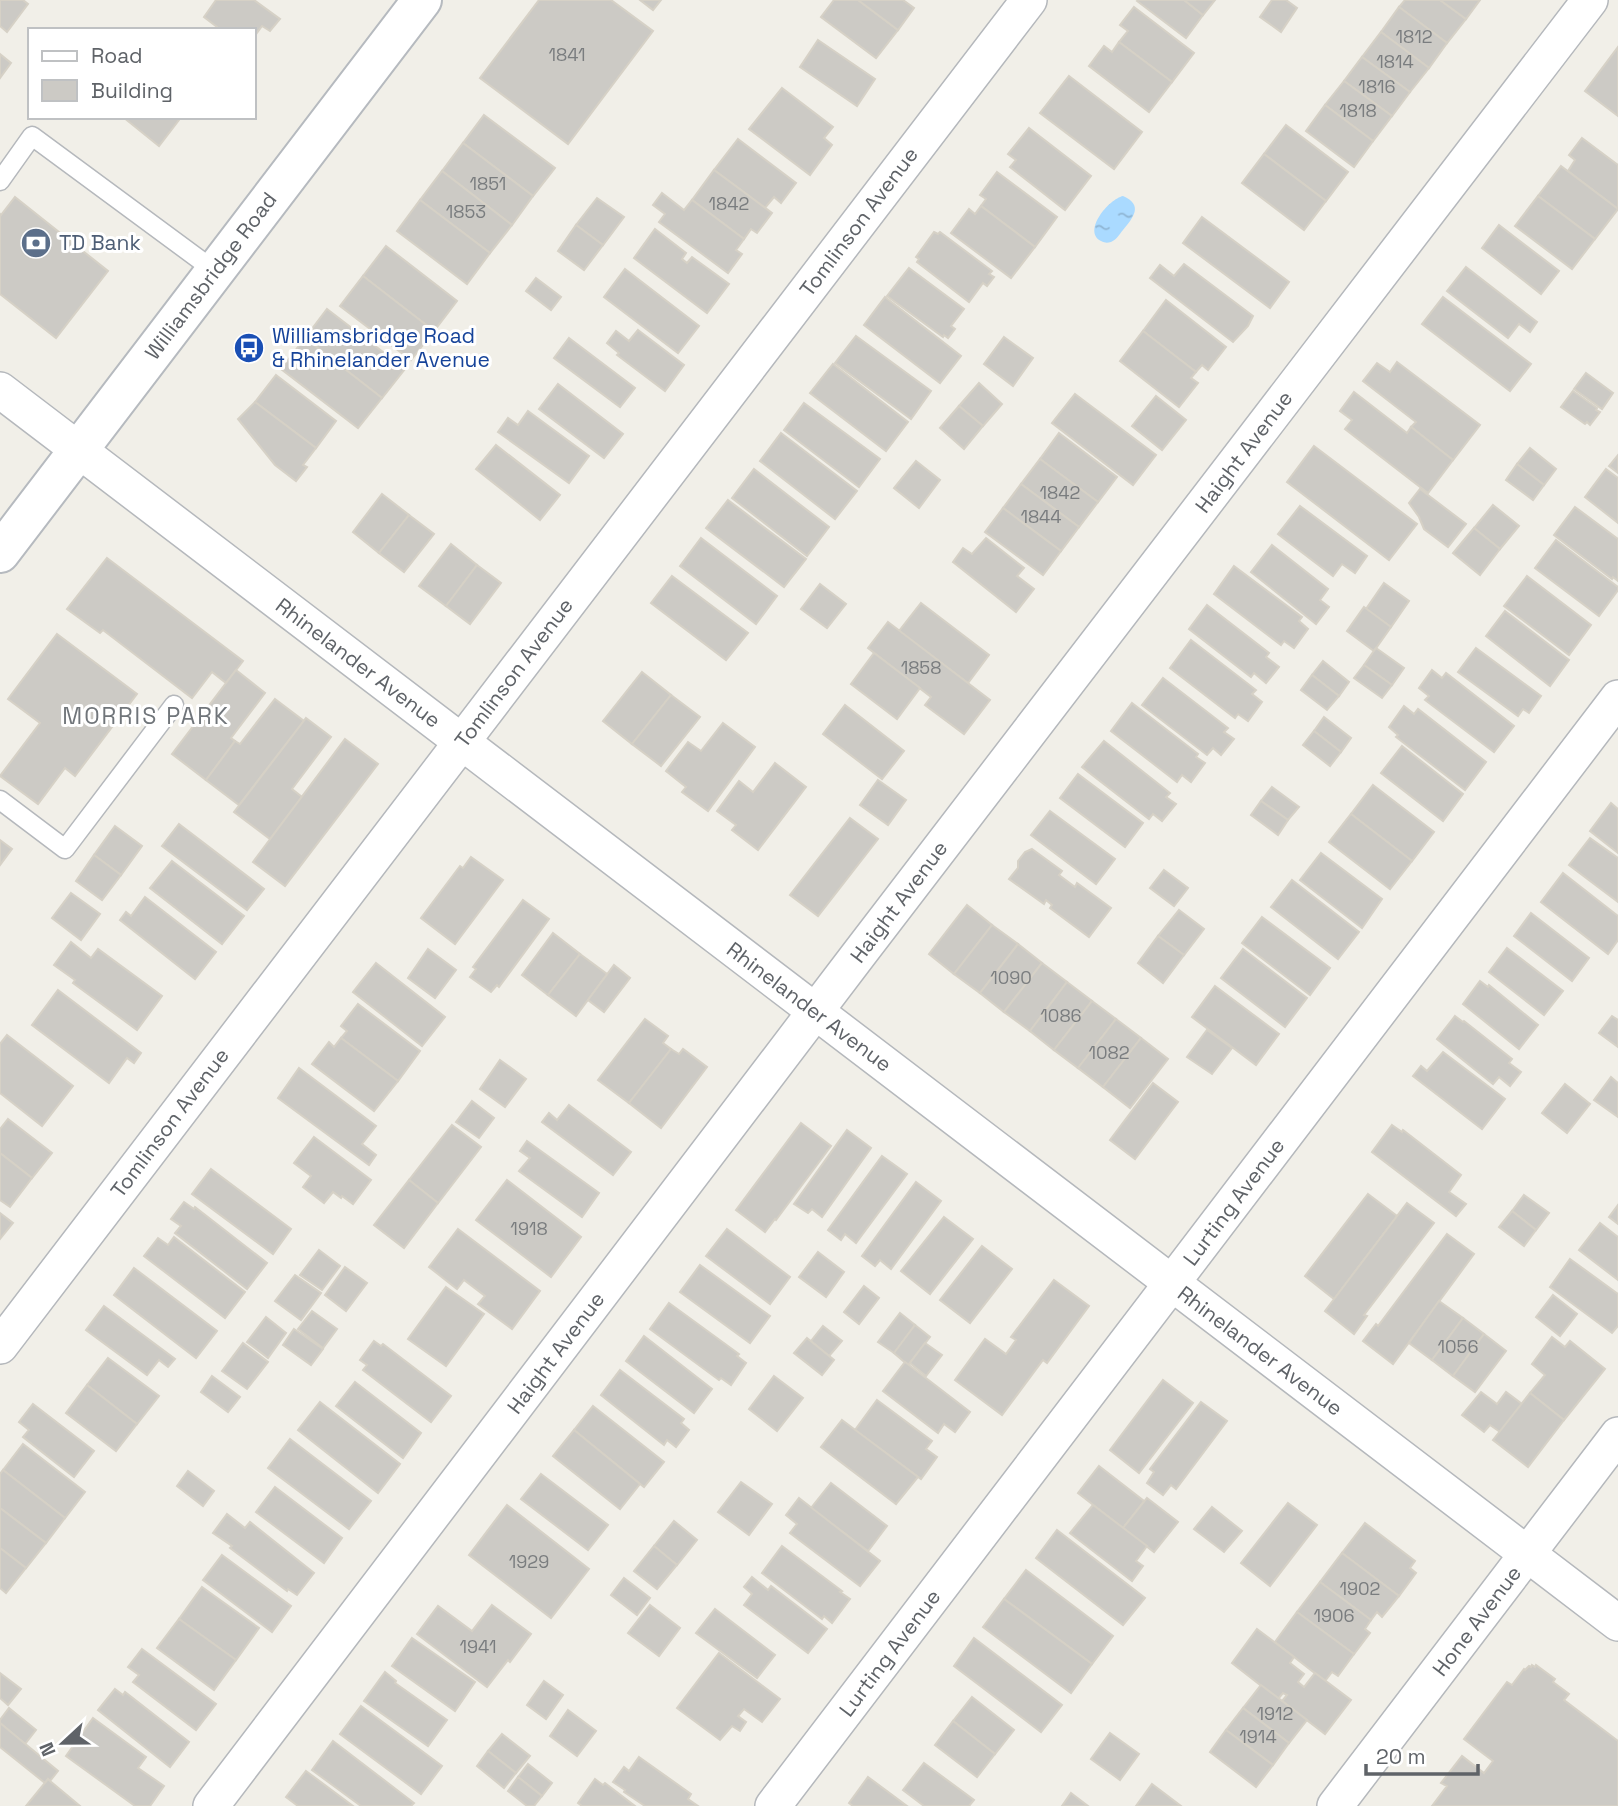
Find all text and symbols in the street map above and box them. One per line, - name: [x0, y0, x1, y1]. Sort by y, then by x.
- house number: 1812: [1395, 25, 1433, 48]
- legend: [28, 28, 256, 119]
- text: Road: [91, 42, 143, 69]
- house number: 1841: [548, 43, 586, 66]
- house number: 1814: [1376, 50, 1414, 73]
- house number: 1816: [1358, 75, 1396, 98]
- text: Building: [91, 77, 173, 104]
- house number: 1818: [1339, 99, 1377, 122]
- street label: Tomlinson Avenue: [793, 141, 924, 302]
- house number: 1851: [470, 172, 506, 195]
- street label: Williamsbridge Road: [139, 186, 283, 365]
- house number: 1842: [709, 192, 749, 215]
- house number: 1853: [446, 200, 486, 223]
- bank icon: TD Bank: [19, 226, 53, 260]
- place label: TD Bank: [59, 229, 141, 256]
- place label: Williamsbridge Road & Rhinelander Avenue: [272, 322, 490, 373]
- bus stop icon: Williamsbridge Road & Rhinelander Avenue: [232, 331, 266, 365]
- street label: Haight Avenue: [1189, 385, 1298, 518]
- house number: 1842: [1040, 481, 1080, 504]
- house number: 1844: [1020, 505, 1062, 528]
- street label: Rhinelander Avenue: [270, 592, 446, 734]
- street label: Tomlinson Avenue: [448, 592, 579, 753]
- house number: 1858: [901, 656, 941, 679]
- district label: MORRIS PARK: [62, 701, 230, 731]
- street label: Haight Avenue: [844, 835, 953, 968]
- street label: Rhinelander Avenue: [721, 936, 897, 1078]
- house number: 1090: [990, 966, 1032, 989]
- house number: 1086: [1040, 1004, 1082, 1027]
- house number: 1082: [1088, 1041, 1130, 1064]
- street label: Tomlinson Avenue: [104, 1042, 235, 1203]
- street label: Lurting Avenue: [1177, 1133, 1290, 1271]
- house number: 1918: [510, 1217, 548, 1240]
- street label: Rhinelander Avenue: [1172, 1280, 1348, 1422]
- street label: Haight Avenue: [501, 1286, 610, 1419]
- house number: 1056: [1438, 1335, 1478, 1358]
- house number: 1929: [509, 1550, 549, 1573]
- street label: Hone Avenue: [1426, 1560, 1527, 1681]
- house number: 1902: [1340, 1577, 1380, 1600]
- street label: Lurting Avenue: [833, 1584, 946, 1722]
- house number: 1906: [1313, 1604, 1355, 1627]
- house number: 1941: [460, 1635, 496, 1658]
- house number: 1912: [1257, 1702, 1293, 1725]
- north arrow: [28, 1708, 98, 1778]
- house number: 1914: [1239, 1725, 1277, 1748]
- scale bar: [1366, 1732, 1478, 1776]
- text: N: [34, 1739, 62, 1760]
- text: 20 m: [1376, 1743, 1426, 1770]

